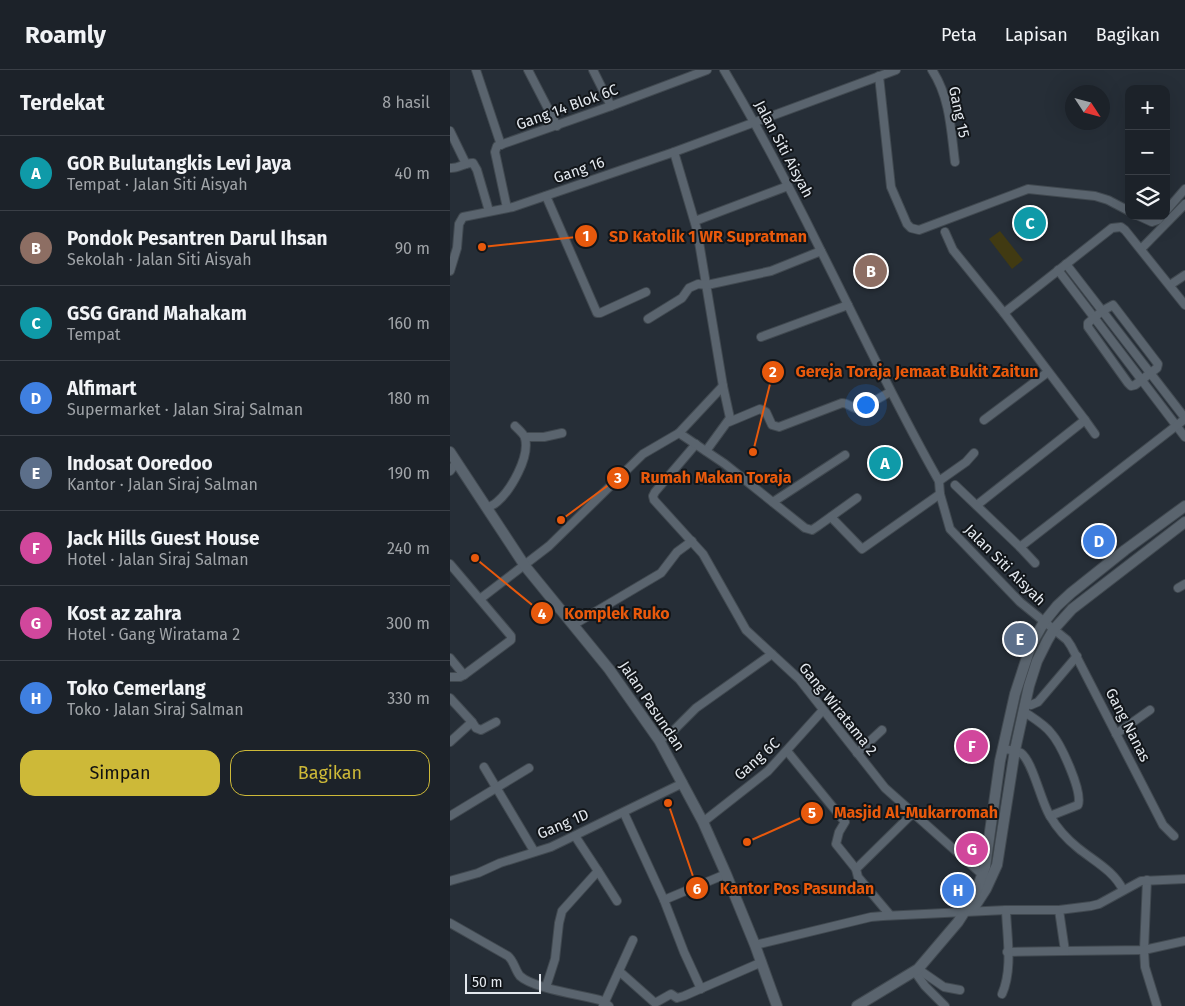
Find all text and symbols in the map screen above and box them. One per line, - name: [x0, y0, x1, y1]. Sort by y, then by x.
- text: Roamly: [25, 21, 106, 49]
- text: Peta: [941, 24, 977, 46]
- text: Lapisan: [1005, 24, 1068, 46]
- text: Bagikan: [1096, 24, 1160, 46]
- street label: Gang 14 Blok 6C: [514, 80, 621, 134]
- street label: Gang 15: [945, 85, 973, 139]
- north arrow: [1065, 85, 1110, 130]
- map controls: [1125, 85, 1170, 220]
- button: +: [1125, 85, 1170, 130]
- text: Terdekat: [20, 90, 105, 116]
- text: 8 hasil: [382, 93, 430, 112]
- street label: Jalan Siti Aisyah: [751, 97, 817, 201]
- button: −: [1125, 130, 1170, 175]
- text: GOR Bulutangkis Levi Jaya: [67, 152, 291, 175]
- street label: Gang 16: [551, 153, 607, 187]
- text: A: [31, 164, 41, 183]
- text: 40 m: [395, 164, 430, 183]
- text: Tempat · Jalan Siti Aisyah: [67, 175, 248, 194]
- button: layers: [1125, 175, 1170, 220]
- pin: C: [1014, 204, 1046, 242]
- callout: SD Katolik 1 WR Supratman: [574, 221, 816, 252]
- text: Pondok Pesantren Darul Ihsan: [67, 227, 328, 250]
- text: 1: [583, 227, 589, 245]
- text: SD Katolik 1 WR Supratman: [609, 227, 807, 246]
- text: B: [31, 239, 41, 258]
- text: 90 m: [395, 239, 430, 258]
- text: Sekolah · Jalan Siti Aisyah: [67, 250, 252, 269]
- pin: B: [855, 252, 887, 290]
- text: GSG Grand Mahakam: [67, 302, 247, 325]
- text: C: [31, 314, 41, 333]
- text: 160 m: [388, 314, 430, 333]
- text: Tempat: [67, 325, 121, 344]
- callout: Gereja Toraja Jemaat Bukit Zaitun: [761, 356, 1049, 387]
- text: Gereja Toraja Jemaat Bukit Zaitun: [795, 362, 1039, 381]
- text: 2: [769, 363, 777, 381]
- text: Alfimart: [67, 377, 137, 400]
- text: D: [31, 389, 41, 408]
- text: 180 m: [387, 389, 430, 408]
- your location: [853, 392, 879, 418]
- text: Supermarket · Jalan Siraj Salman: [67, 400, 303, 419]
- pin: A: [869, 444, 901, 482]
- text: Indosat Ooredoo: [67, 452, 213, 475]
- callout: Rumah Makan Toraja: [606, 462, 801, 493]
- text: E: [32, 464, 40, 483]
- text: 190 m: [388, 464, 430, 483]
- text: Rumah Makan Toraja: [641, 468, 792, 487]
- text: 3: [613, 469, 622, 487]
- text: Kantor · Jalan Siraj Salman: [67, 475, 258, 494]
- street label: Jalan Siti Aisyah: [961, 521, 1049, 609]
- pin: D: [1083, 522, 1115, 560]
- text: Jack Hills Guest House: [67, 527, 259, 550]
- text: F: [32, 539, 40, 558]
- text: 240 m: [387, 539, 430, 558]
- text: Hotel · Jalan Siraj Salman: [67, 550, 249, 569]
- callout: Komplek Ruko: [530, 598, 680, 629]
- text: Kost az zahra: [67, 602, 182, 625]
- text: Komplek Ruko: [564, 604, 670, 623]
- text: 4: [538, 605, 547, 623]
- text: G: [31, 614, 41, 633]
- text: 300 m: [386, 614, 430, 633]
- pin: E: [1004, 620, 1036, 658]
- text: Hotel · Gang Wiratama 2: [67, 625, 240, 644]
- street label: Jalan Pasundan: [615, 658, 689, 754]
- street label: Gang Wiratama 2: [795, 659, 881, 759]
- text: Toko Cemerlang: [67, 677, 206, 700]
- street label: Gang Nanas: [1102, 685, 1154, 765]
- text: H: [31, 689, 41, 708]
- text: 330 m: [387, 689, 430, 708]
- text: Toko · Jalan Siraj Salman: [67, 700, 244, 719]
- pin: F: [956, 727, 988, 765]
- street label: Gang 6C: [731, 734, 784, 784]
- button: Simpan: [20, 750, 220, 796]
- button: Bagikan: [230, 750, 430, 796]
- callout: Masjid Al-Mukarromah: [799, 797, 1009, 828]
- text: Masjid Al-Mukarromah: [834, 803, 998, 822]
- text: 5: [808, 804, 816, 822]
- street label: Gang 1D: [534, 805, 592, 843]
- pin: G: [956, 830, 988, 868]
- pin: H: [942, 871, 974, 909]
- callout: Kantor Pos Pasundan: [684, 873, 884, 904]
- text: Kantor Pos Pasundan: [720, 879, 874, 898]
- text: 6: [693, 880, 702, 898]
- scale bar: [465, 971, 541, 994]
- text: 50 m: [472, 974, 503, 991]

